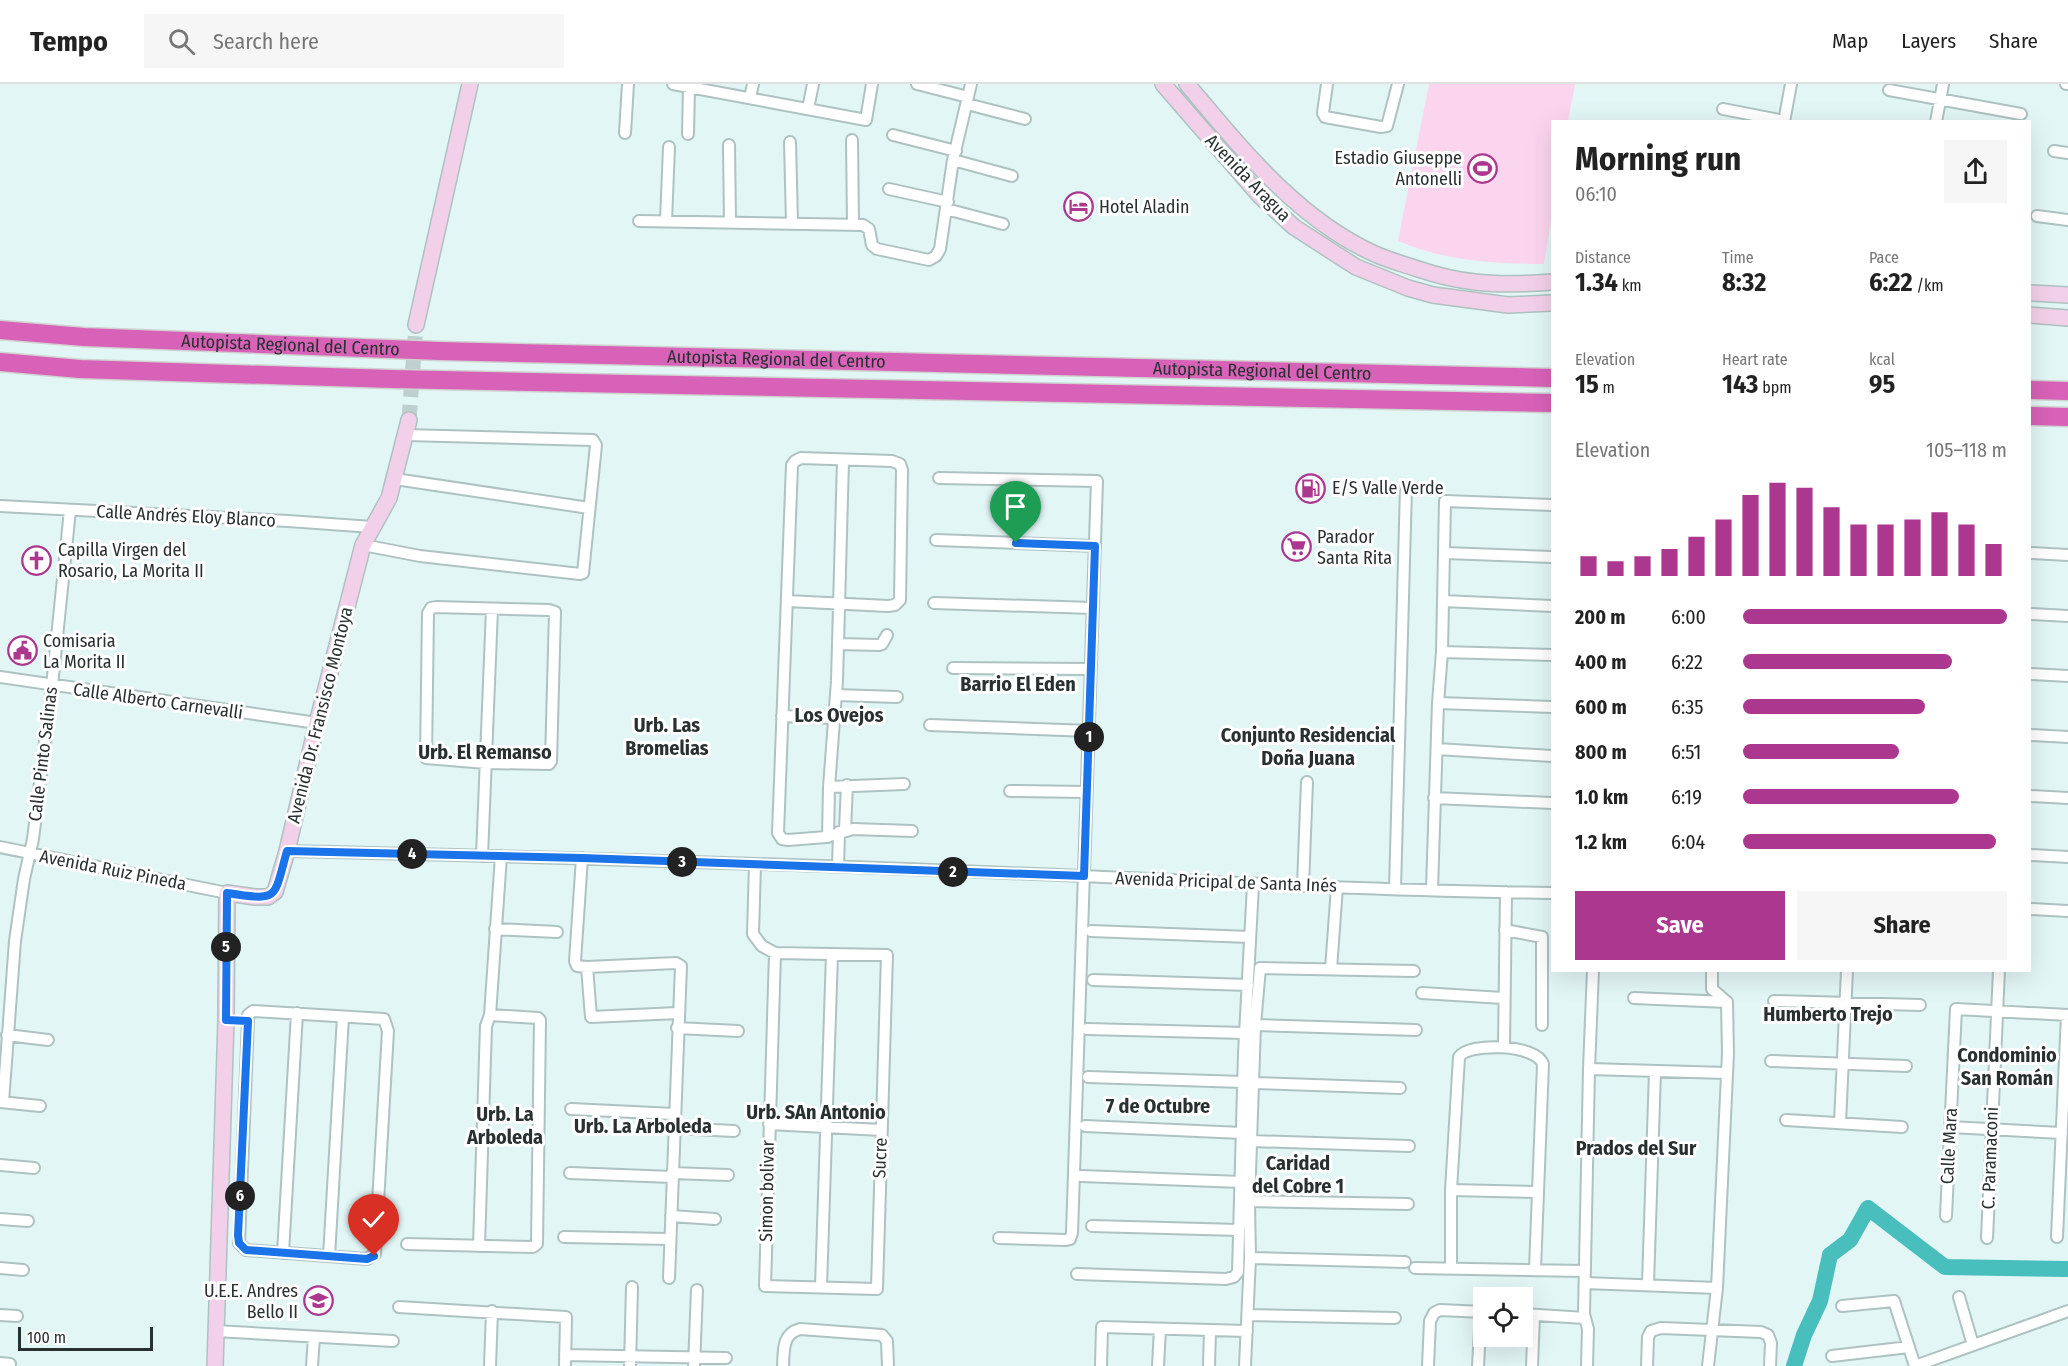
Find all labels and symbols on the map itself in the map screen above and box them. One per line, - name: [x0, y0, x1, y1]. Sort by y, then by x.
- street label: Avenida Aragua: [1201, 130, 1295, 227]
- place label: Estadio Giuseppe Antonelli: [1335, 147, 1462, 190]
- sports icon: Estadio Giuseppe Antonelli: [1467, 152, 1499, 184]
- hotel icon: Hotel Aladin: [1062, 191, 1094, 223]
- place label: Hotel Aladin: [1099, 196, 1190, 218]
- street label: Autopista Regional del Centro: [181, 330, 400, 360]
- street label: Autopista Regional del Centro: [667, 346, 886, 373]
- street label: Autopista Regional del Centro: [1153, 357, 1372, 385]
- fuel station icon: E/S Valle Verde: [1295, 472, 1327, 504]
- place label: E/S Valle Verde: [1332, 477, 1444, 499]
- pin: [990, 481, 1041, 543]
- street label: Calle Andrés Eloy Blanco: [96, 500, 276, 532]
- place label: Parador Santa Rita: [1317, 526, 1392, 569]
- supermarket icon: Parador Santa Rita: [1280, 531, 1312, 563]
- place label: Capilla Virgen del Rosario, La Morita II: [58, 539, 204, 582]
- church icon: Capilla Virgen del Rosario, La Morita II: [21, 544, 53, 576]
- street label: Avenida Dr. Fransisco Montoya: [282, 604, 358, 825]
- place label: Comisaria La Morita II: [43, 630, 125, 673]
- public building icon: Comisaria La Morita II: [6, 635, 38, 667]
- district label: Barrio El Eden: [960, 672, 1076, 696]
- street label: Calle Alberto Carnevalli: [72, 678, 244, 724]
- street label: Calle Pinto Salinas: [24, 685, 62, 823]
- district label: Los Ovejos: [794, 703, 884, 727]
- district label: Urb. Las Bromelias: [625, 713, 709, 760]
- pin: 1: [1074, 722, 1104, 752]
- district label: Conjunto Residencial Doña Juana: [1221, 723, 1396, 770]
- district label: Urb. El Remanso: [418, 740, 552, 764]
- pin: 4: [397, 839, 427, 869]
- street label: Avenida Ruiz Pineda: [38, 845, 188, 895]
- pin: 3: [667, 847, 697, 877]
- pin: 2: [938, 857, 968, 887]
- street label: Avenida Pricipal de Santa Inés: [1115, 867, 1338, 897]
- pin: 5: [211, 932, 241, 962]
- district label: Humberto Trejo: [1763, 1002, 1893, 1026]
- district label: Condominio San Román: [1957, 1043, 2057, 1090]
- district label: 7 de Octubre: [1106, 1094, 1210, 1118]
- district label: Urb. SAn Antonio: [746, 1100, 886, 1124]
- district label: Urb. La Arboleda: [466, 1102, 543, 1149]
- street label: C. Paramaconi: [1977, 1106, 2003, 1210]
- street label: Calle Mara: [1936, 1107, 1962, 1185]
- district label: Urb. La Arboleda: [574, 1114, 712, 1138]
- district label: Prados del Sur: [1576, 1136, 1697, 1160]
- street label: Sucre: [868, 1137, 892, 1179]
- street label: Simon bolivar: [755, 1139, 779, 1242]
- district label: Caridad del Cobre 1: [1252, 1151, 1344, 1198]
- pin: 6: [225, 1181, 255, 1211]
- pin: [348, 1194, 399, 1256]
- place label: U.E.E. Andres Bello II: [204, 1280, 298, 1323]
- school or university icon: U.E.E. Andres Bello II: [303, 1285, 335, 1317]
- scale bar: [18, 1324, 153, 1352]

